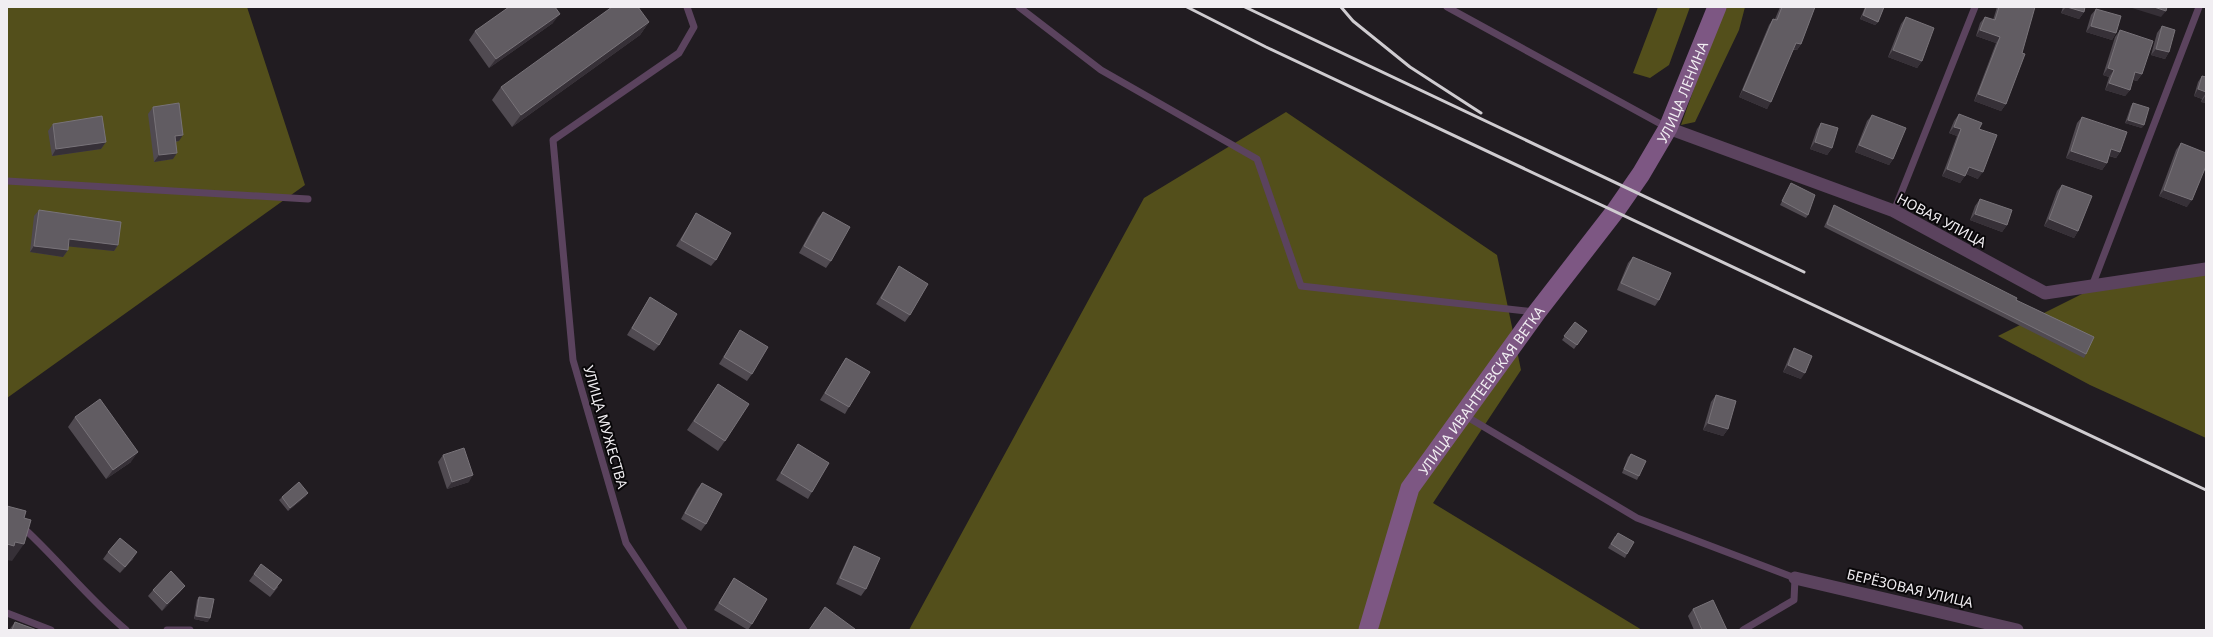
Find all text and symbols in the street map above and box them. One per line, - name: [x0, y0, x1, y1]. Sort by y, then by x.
- street label: УЛИЦА ЛЕНИНА: [1652, 38, 1712, 146]
- street label: НОВАЯ УЛИЦА: [1894, 188, 1990, 252]
- street label: УЛИЦА ИВАНТЕЕВСКАЯ ВЕТКА: [1413, 302, 1548, 478]
- street label: УЛИЦА МУЖЕСТВА: [579, 363, 633, 491]
- street label: БЕРЁЗОВАЯ УЛИЦА: [1845, 564, 1975, 612]

